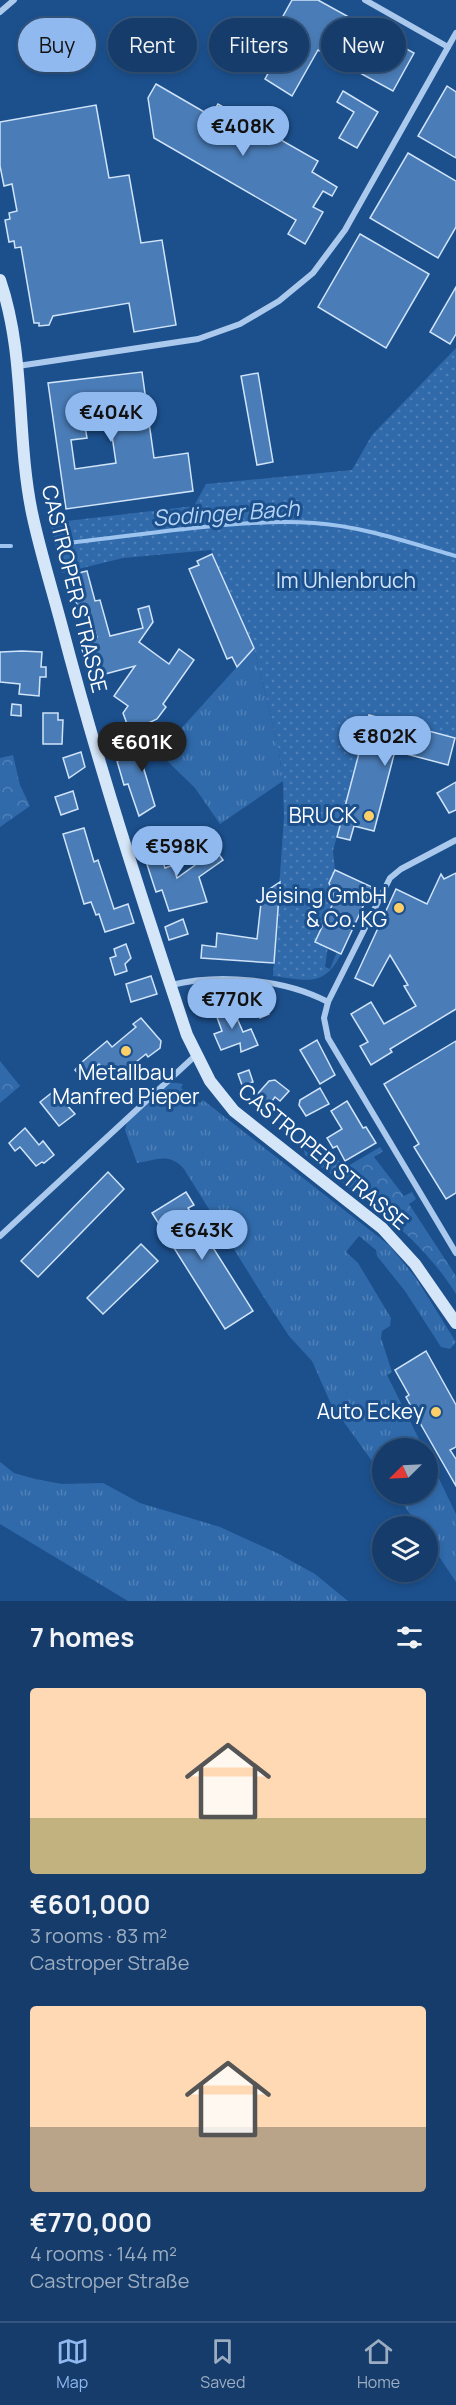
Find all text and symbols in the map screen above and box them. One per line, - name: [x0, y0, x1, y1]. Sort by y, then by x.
- chip: Buy: [18, 18, 96, 72]
- chip: Rent: [108, 18, 197, 72]
- chip: Filters: [209, 18, 309, 72]
- chip: New: [321, 18, 406, 72]
- pin: €408K: [201, 106, 285, 157]
- text: €408K: [211, 112, 275, 139]
- pin: €404K: [69, 392, 153, 443]
- text: €404K: [79, 398, 143, 425]
- street label: CASTROPER STRASSE: [36, 482, 114, 696]
- water label: Sodinger Bach: [152, 493, 301, 533]
- park label: Im Uhlenbruch: [276, 566, 416, 594]
- pin: €802K: [343, 716, 427, 767]
- pin: €601K: [100, 722, 184, 773]
- text: €802K: [353, 722, 417, 749]
- text: €601K: [112, 728, 172, 755]
- place label: BRUCK: [289, 801, 358, 829]
- marker: BRUCK: [362, 809, 376, 823]
- pin: €598K: [135, 826, 219, 877]
- text: €598K: [146, 832, 209, 859]
- place label: Jeising GmbH & Co. KG: [256, 881, 387, 933]
- marker: Jeising GmbH & Co. KG: [392, 901, 406, 915]
- pin: €770K: [190, 979, 274, 1030]
- text: €770K: [201, 985, 263, 1012]
- marker: Metallbau Manfred Pieper: [119, 1044, 133, 1058]
- place label: Metallbau Manfred Pieper: [52, 1058, 200, 1110]
- street label: CASTROPER STRASSE: [233, 1077, 414, 1236]
- pin: €643K: [160, 1210, 244, 1261]
- text: €643K: [171, 1216, 233, 1243]
- place label: Auto Eckey: [317, 1397, 424, 1425]
- marker: Auto Eckey: [429, 1405, 443, 1419]
- north arrow: [372, 1438, 438, 1504]
- map controls: [372, 1438, 438, 1582]
- button: layers: [372, 1516, 438, 1582]
- text: 7 homes: [30, 1619, 134, 1655]
- icon: filters: [393, 1621, 426, 1654]
- icon: home: [174, 1727, 282, 1835]
- text: €601,000: [30, 1886, 151, 1922]
- text: 3 rooms · 83 m²: [30, 1922, 167, 1949]
- text: Castroper Straße: [30, 1949, 189, 1976]
- icon: home: [174, 2045, 282, 2153]
- text: €770,000: [30, 2204, 152, 2240]
- text: 4 rooms · 144 m²: [30, 2240, 177, 2267]
- text: Castroper Straße: [30, 2267, 189, 2294]
- tab: Map: [56, 2335, 89, 2393]
- tab: Saved: [200, 2335, 245, 2393]
- tab: Home: [357, 2335, 400, 2393]

